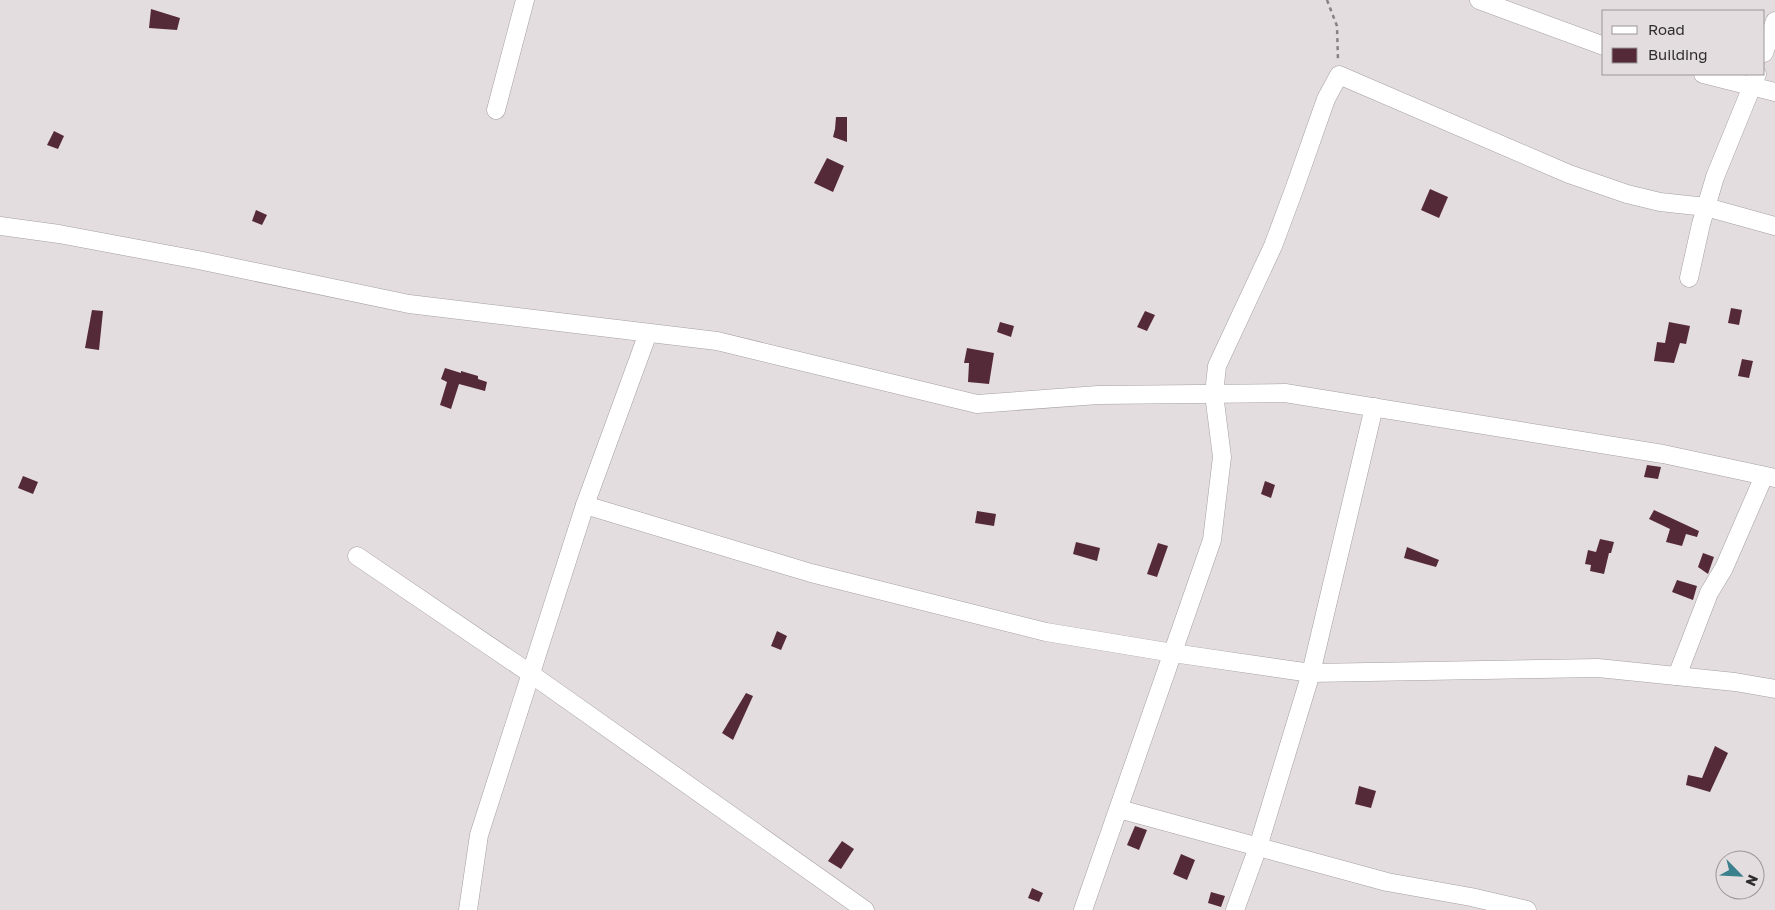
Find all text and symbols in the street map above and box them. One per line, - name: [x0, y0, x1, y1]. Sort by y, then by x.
- legend: [1602, 10, 1765, 75]
- text: Road: [1648, 20, 1685, 38]
- text: Building: [1648, 45, 1708, 63]
- north arrow: [1715, 850, 1765, 900]
- text: N: [1742, 872, 1762, 889]

